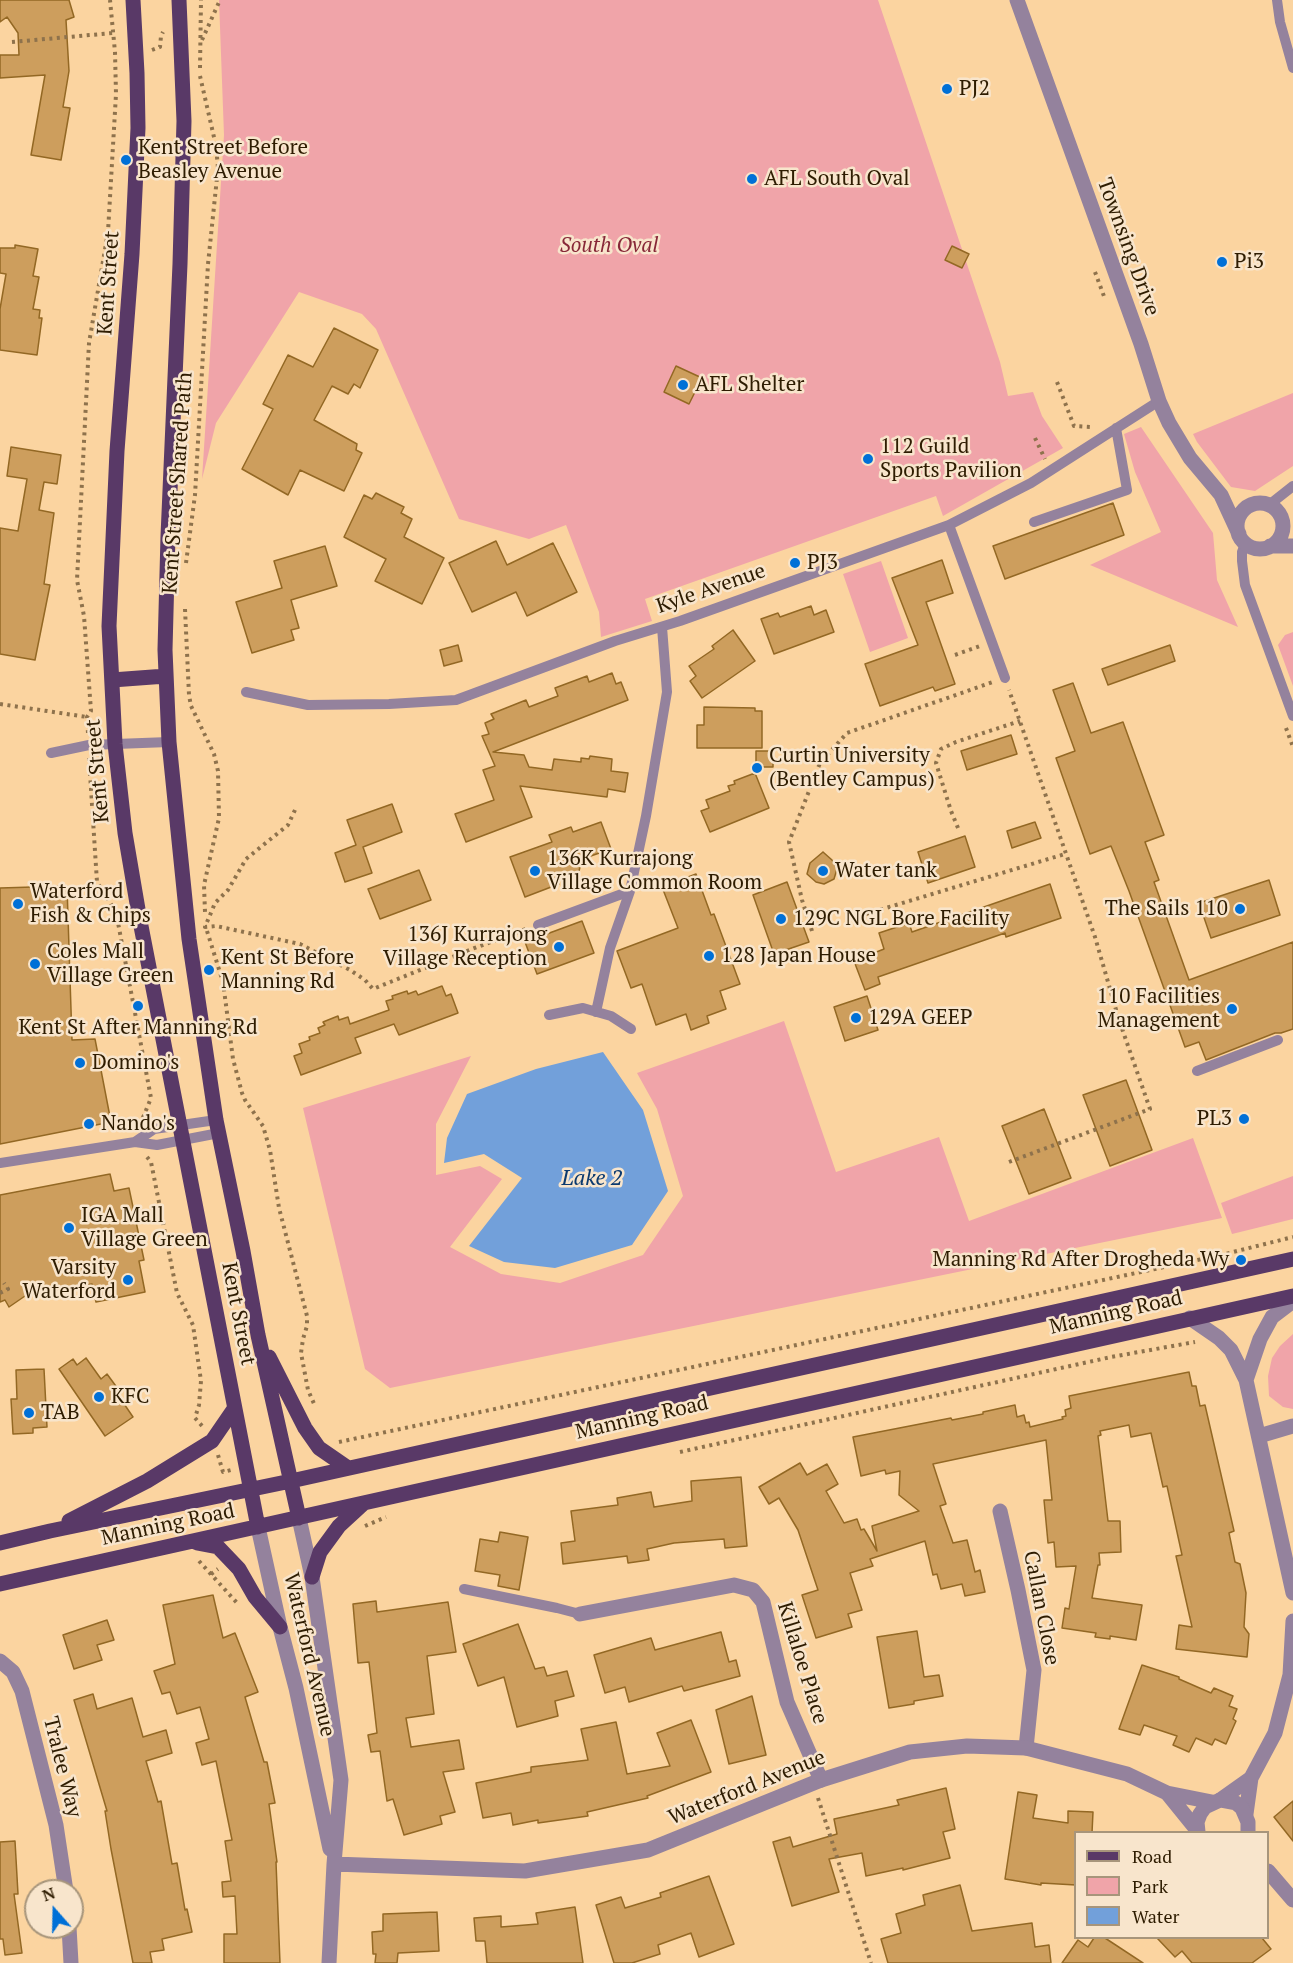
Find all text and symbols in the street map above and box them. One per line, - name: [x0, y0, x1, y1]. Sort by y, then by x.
- place label: PJ2: [959, 76, 990, 102]
- marker: PJ2: [940, 82, 954, 96]
- place label: Kent Street Before Beasley Avenue: [138, 135, 308, 185]
- marker: Kent Street Before Beasley Avenue: [119, 153, 133, 167]
- place label: AFL South Oval: [764, 166, 910, 192]
- marker: AFL South Oval: [745, 172, 759, 186]
- street label: Townsing Drive: [1091, 175, 1165, 319]
- street label: Kent Street: [93, 230, 125, 336]
- park label: South Oval: [560, 233, 658, 259]
- place label: Pi3: [1234, 249, 1264, 275]
- marker: Pi3: [1215, 255, 1229, 269]
- street label: Kent Street Shared Path: [158, 371, 198, 595]
- place label: AFL Shelter: [695, 372, 804, 398]
- marker: AFL Shelter: [676, 378, 690, 392]
- place label: 112 Guild Sports Pavilion: [880, 434, 1022, 484]
- marker: 112 Guild Sports Pavilion: [861, 452, 875, 466]
- place label: PJ3: [807, 550, 838, 576]
- marker: PJ3: [788, 556, 802, 570]
- street label: Kyle Avenue: [653, 559, 769, 619]
- street label: Kent Street: [81, 718, 115, 824]
- place label: Curtin University (Bentley Campus): [769, 743, 935, 793]
- marker: Curtin University (Bentley Campus): [750, 761, 764, 775]
- place label: 136K Kurrajong Village Common Room: [547, 846, 762, 896]
- place label: Water tank: [835, 858, 937, 884]
- marker: 136K Kurrajong Village Common Room: [528, 864, 542, 878]
- marker: Water tank: [816, 864, 830, 878]
- place label: Waterford Fish & Chips: [30, 879, 151, 929]
- place label: The Sails 110: [1105, 896, 1228, 922]
- marker: Waterford Fish & Chips: [11, 897, 25, 911]
- marker: The Sails 110: [1233, 902, 1247, 916]
- place label: 129C NGL Bore Facility: [793, 906, 1009, 932]
- marker: 129C NGL Bore Facility: [774, 912, 788, 926]
- place label: 136J Kurrajong Village Reception: [383, 922, 547, 972]
- place label: Coles Mall Village Green: [47, 939, 174, 989]
- marker: 136J Kurrajong Village Reception: [552, 940, 566, 954]
- place label: 128 Japan House: [721, 943, 876, 969]
- place label: Kent St Before Manning Rd: [221, 945, 354, 995]
- marker: 128 Japan House: [702, 949, 716, 963]
- marker: Coles Mall Village Green: [28, 957, 42, 971]
- marker: Kent St Before Manning Rd: [202, 963, 216, 977]
- place label: 110 Facilities Management: [1097, 984, 1220, 1034]
- marker: Kent St After Manning Rd: [131, 999, 145, 1013]
- marker: 110 Facilities Management: [1225, 1002, 1239, 1016]
- place label: 129A GEEP: [868, 1005, 972, 1031]
- marker: 129A GEEP: [849, 1011, 863, 1025]
- place label: Kent St After Manning Rd: [18, 1015, 258, 1041]
- place label: Domino's: [92, 1050, 179, 1076]
- marker: Domino's: [73, 1056, 87, 1070]
- place label: PL3: [1197, 1106, 1232, 1132]
- place label: Nando's: [101, 1111, 175, 1137]
- marker: PL3: [1237, 1112, 1251, 1126]
- marker: Nando's: [82, 1117, 96, 1131]
- water label: Lake 2: [562, 1166, 622, 1192]
- place label: IGA Mall Village Green: [81, 1203, 208, 1253]
- marker: IGA Mall Village Green: [62, 1221, 76, 1235]
- place label: Manning Rd After Drogheda Wy: [932, 1247, 1229, 1273]
- marker: Manning Rd After Drogheda Wy: [1234, 1253, 1248, 1267]
- place label: Varsity Waterford: [23, 1255, 116, 1305]
- street label: Kent Street: [216, 1260, 260, 1368]
- marker: Varsity Waterford: [121, 1273, 135, 1287]
- street label: Manning Road: [1047, 1285, 1185, 1341]
- place label: KFC: [111, 1384, 150, 1410]
- marker: KFC: [92, 1390, 106, 1404]
- street label: Manning Road: [573, 1390, 711, 1446]
- place label: TAB: [41, 1400, 80, 1426]
- marker: TAB: [22, 1406, 36, 1420]
- street label: Manning Road: [99, 1499, 237, 1551]
- street label: Callan Close: [1018, 1549, 1064, 1667]
- street label: Waterford Avenue: [278, 1571, 340, 1739]
- street label: Killaloe Place: [772, 1599, 832, 1727]
- street label: Tralee Way: [37, 1714, 87, 1820]
- street label: Waterford Avenue: [665, 1745, 829, 1831]
- legend: [1074, 1831, 1269, 1939]
- text: Road: [1132, 1844, 1172, 1868]
- text: Park: [1132, 1874, 1168, 1898]
- north arrow: [24, 1879, 84, 1939]
- text: N: [39, 1882, 58, 1906]
- text: Water: [1132, 1904, 1179, 1928]

